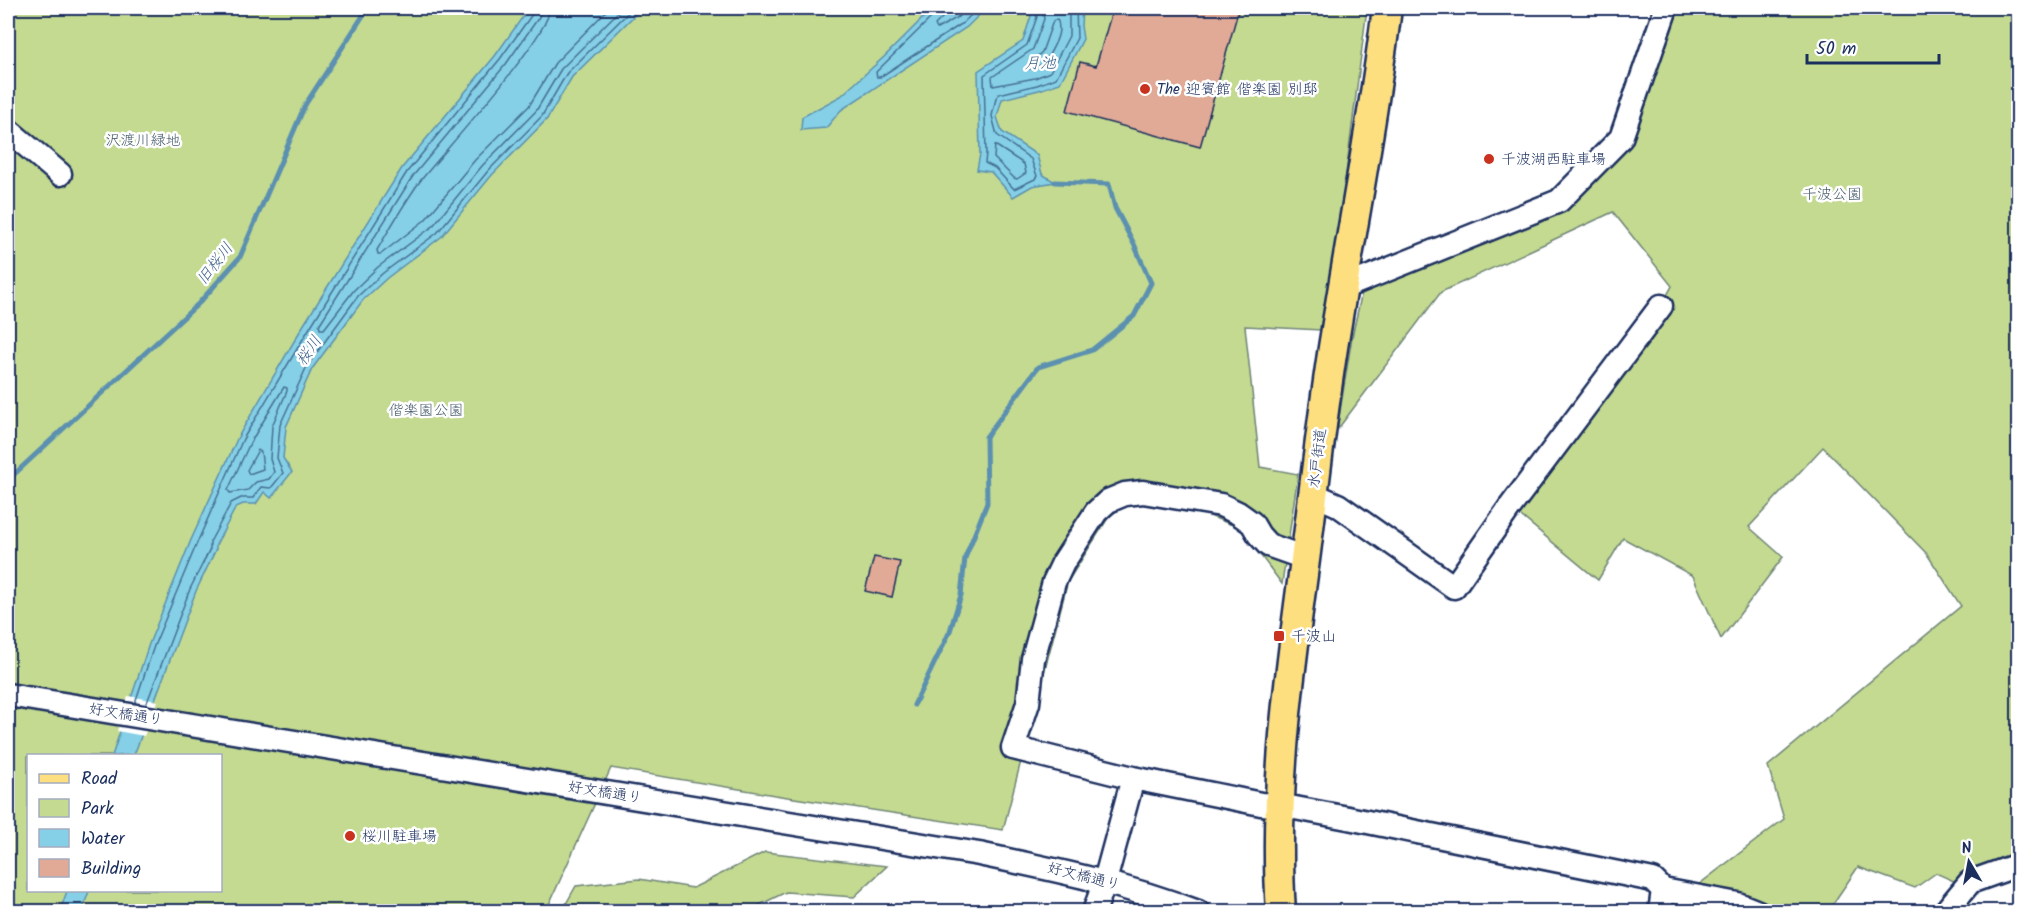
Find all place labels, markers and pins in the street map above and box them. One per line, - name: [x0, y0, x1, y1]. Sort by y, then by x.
- place label: The 迎賓館 偕楽園 別邸: [1157, 78, 1318, 102]
- marker: The 迎賓館 偕楽園 別邸: [1138, 82, 1152, 96]
- place label: 千波湖西駐車場: [1501, 148, 1606, 172]
- marker: 千波湖西駐車場: [1482, 152, 1496, 166]
- place label: 千波山: [1291, 625, 1336, 649]
- marker: 千波山: [1272, 629, 1286, 643]
- place label: 桜川駐車場: [362, 825, 437, 849]
- marker: 桜川駐車場: [343, 829, 357, 843]

